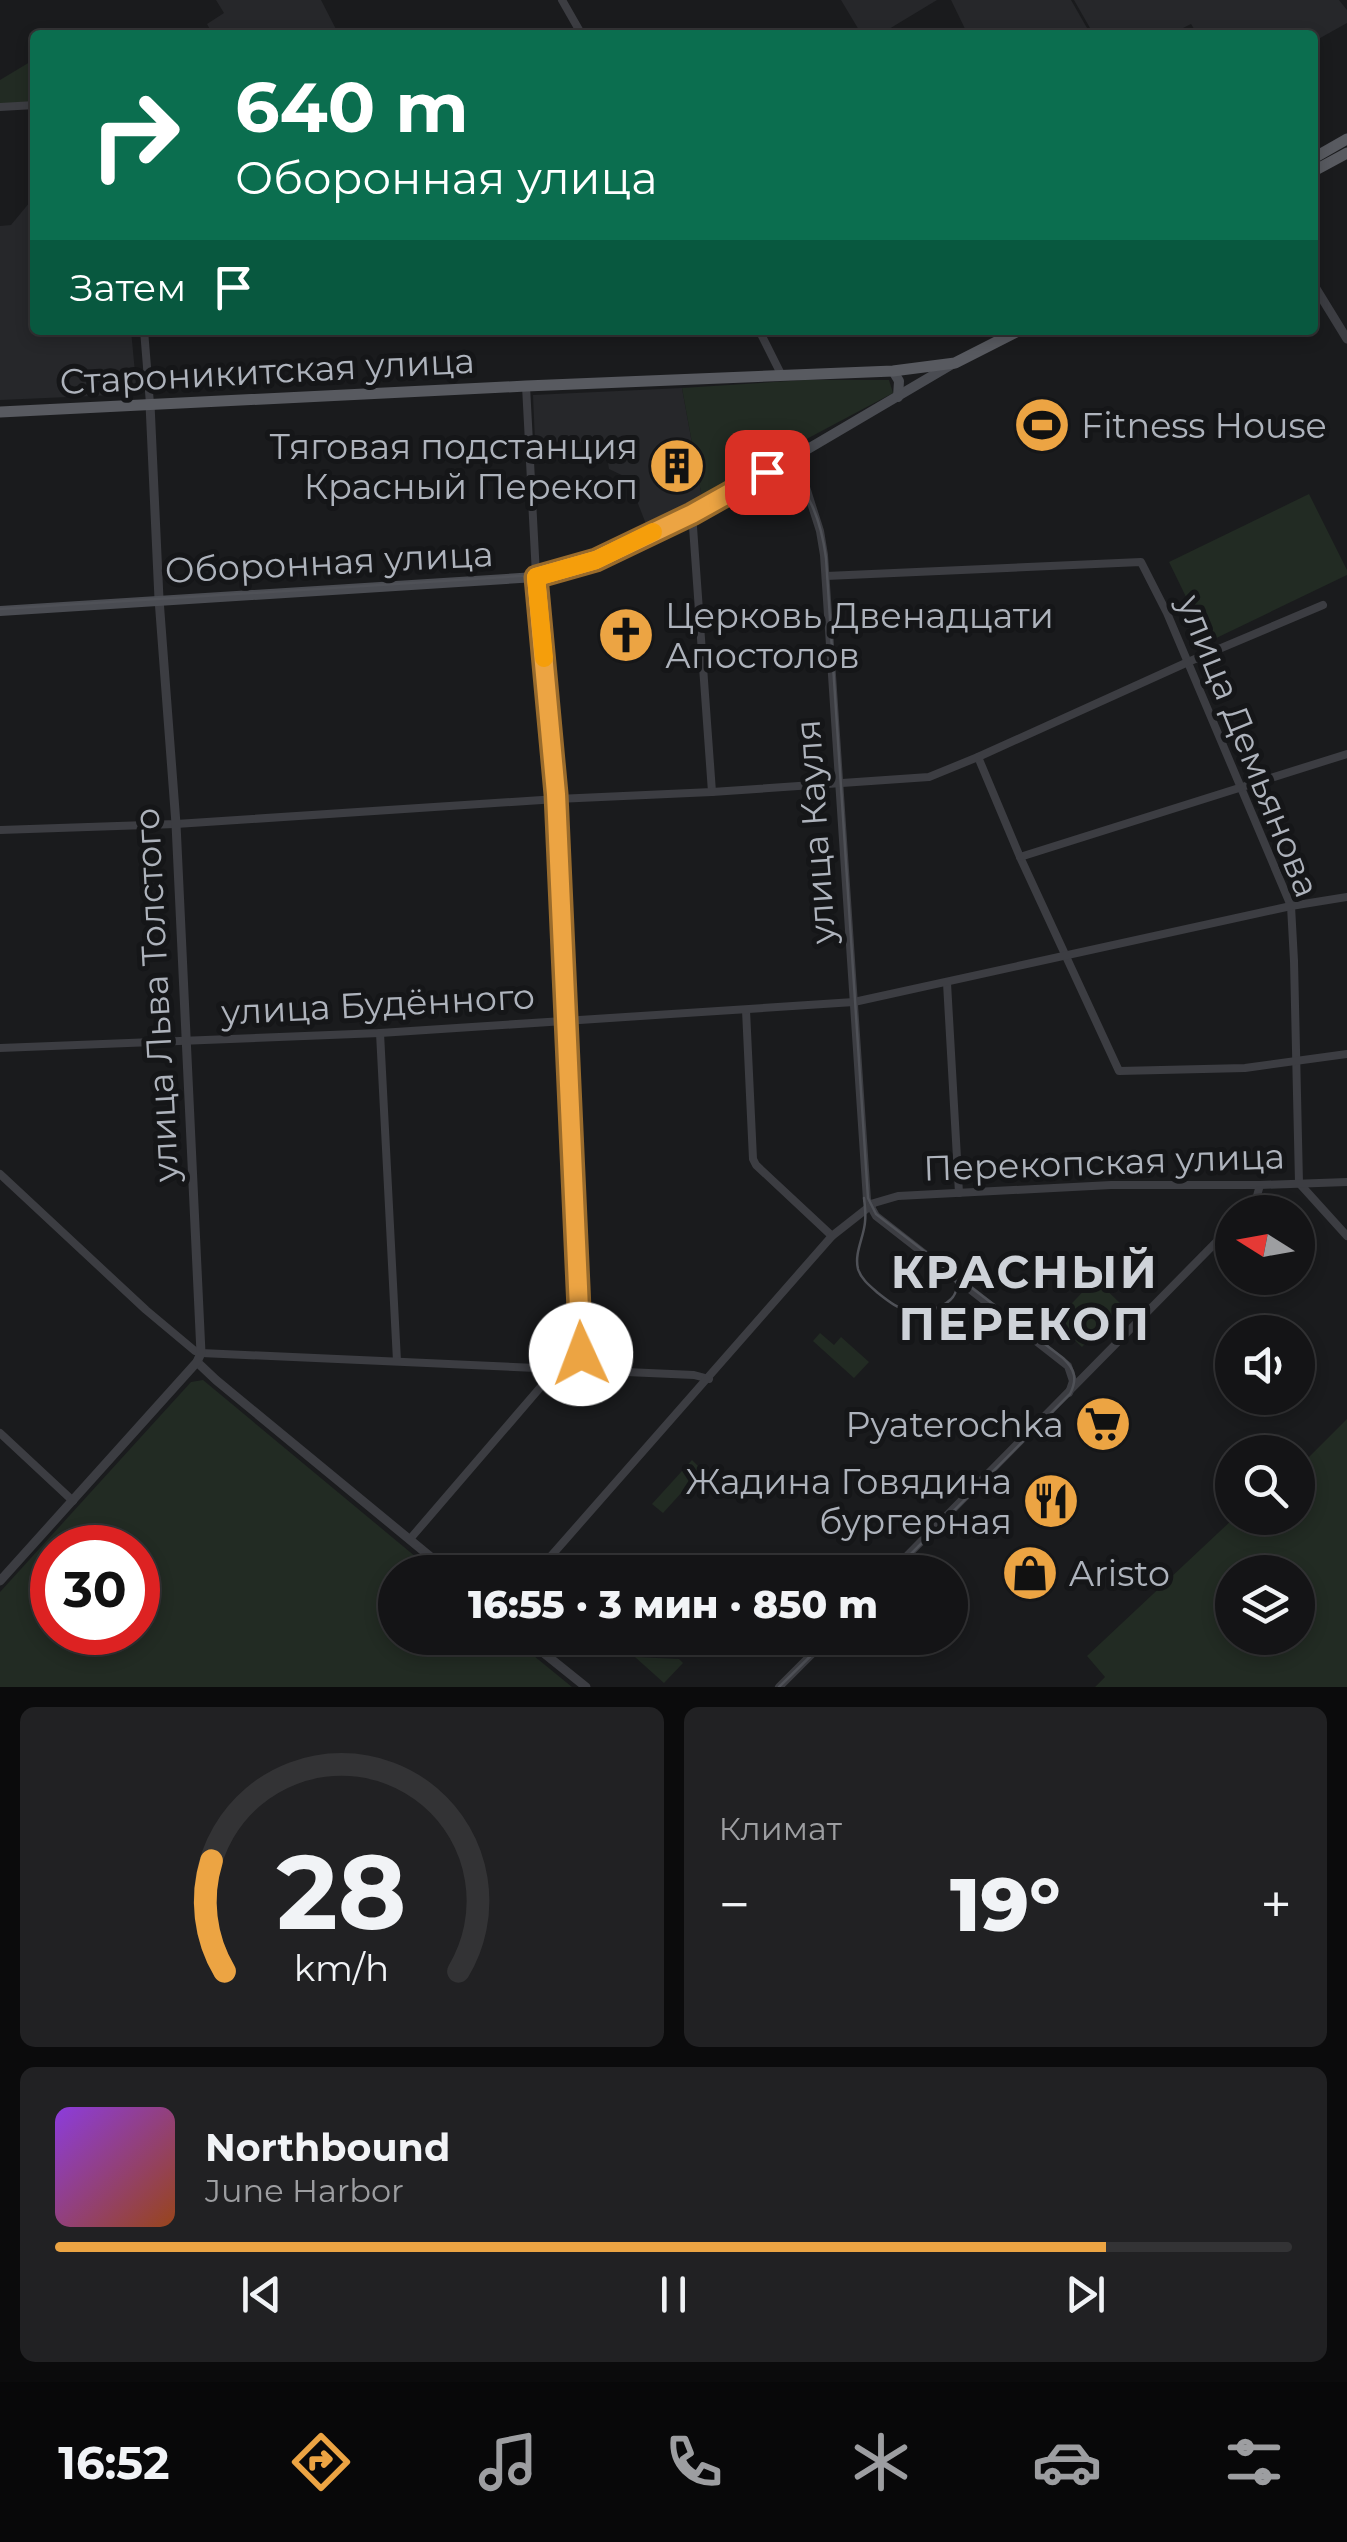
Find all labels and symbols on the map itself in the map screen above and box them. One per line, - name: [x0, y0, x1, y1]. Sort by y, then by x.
- street label: Староникитская улица: [58, 339, 476, 403]
- sports icon: Fitness House: [1012, 395, 1072, 455]
- place label: Fitness House: [1081, 404, 1327, 447]
- place label: Тяговая подстанция Красный Перекоп: [270, 425, 638, 508]
- pin: [725, 430, 810, 515]
- building icon: Тяговая подстанция Красный Перекоп: [647, 436, 707, 496]
- street label: Оборонная улица: [164, 532, 494, 592]
- street label: улица Демьянова: [1168, 588, 1329, 903]
- place label: Церковь Двенадцати Апостолов: [665, 594, 1054, 677]
- church icon: Церковь Двенадцати Апостолов: [596, 605, 656, 665]
- street label: улица Кауля: [786, 718, 844, 947]
- street label: улица Льва Толстого: [125, 807, 187, 1184]
- street label: улица Будённого: [219, 974, 536, 1034]
- street label: Перекопская улица: [923, 1134, 1285, 1190]
- north arrow: [1215, 1195, 1315, 1295]
- district label: КРАСНЫЙ ПЕРЕКОП: [891, 1244, 1159, 1351]
- position arrow: [529, 1302, 633, 1406]
- supermarket icon: Pyaterochka: [1073, 1394, 1133, 1454]
- place label: Pyaterochka: [845, 1403, 1064, 1446]
- place label: Жадина Говядина бургерная: [685, 1460, 1012, 1543]
- restaurant icon: Жадина Говядина бургерная: [1021, 1471, 1081, 1531]
- speed limit sign: 30: [30, 1525, 160, 1655]
- shop icon: Aristo: [1000, 1543, 1060, 1603]
- place label: Aristo: [1069, 1552, 1170, 1595]

